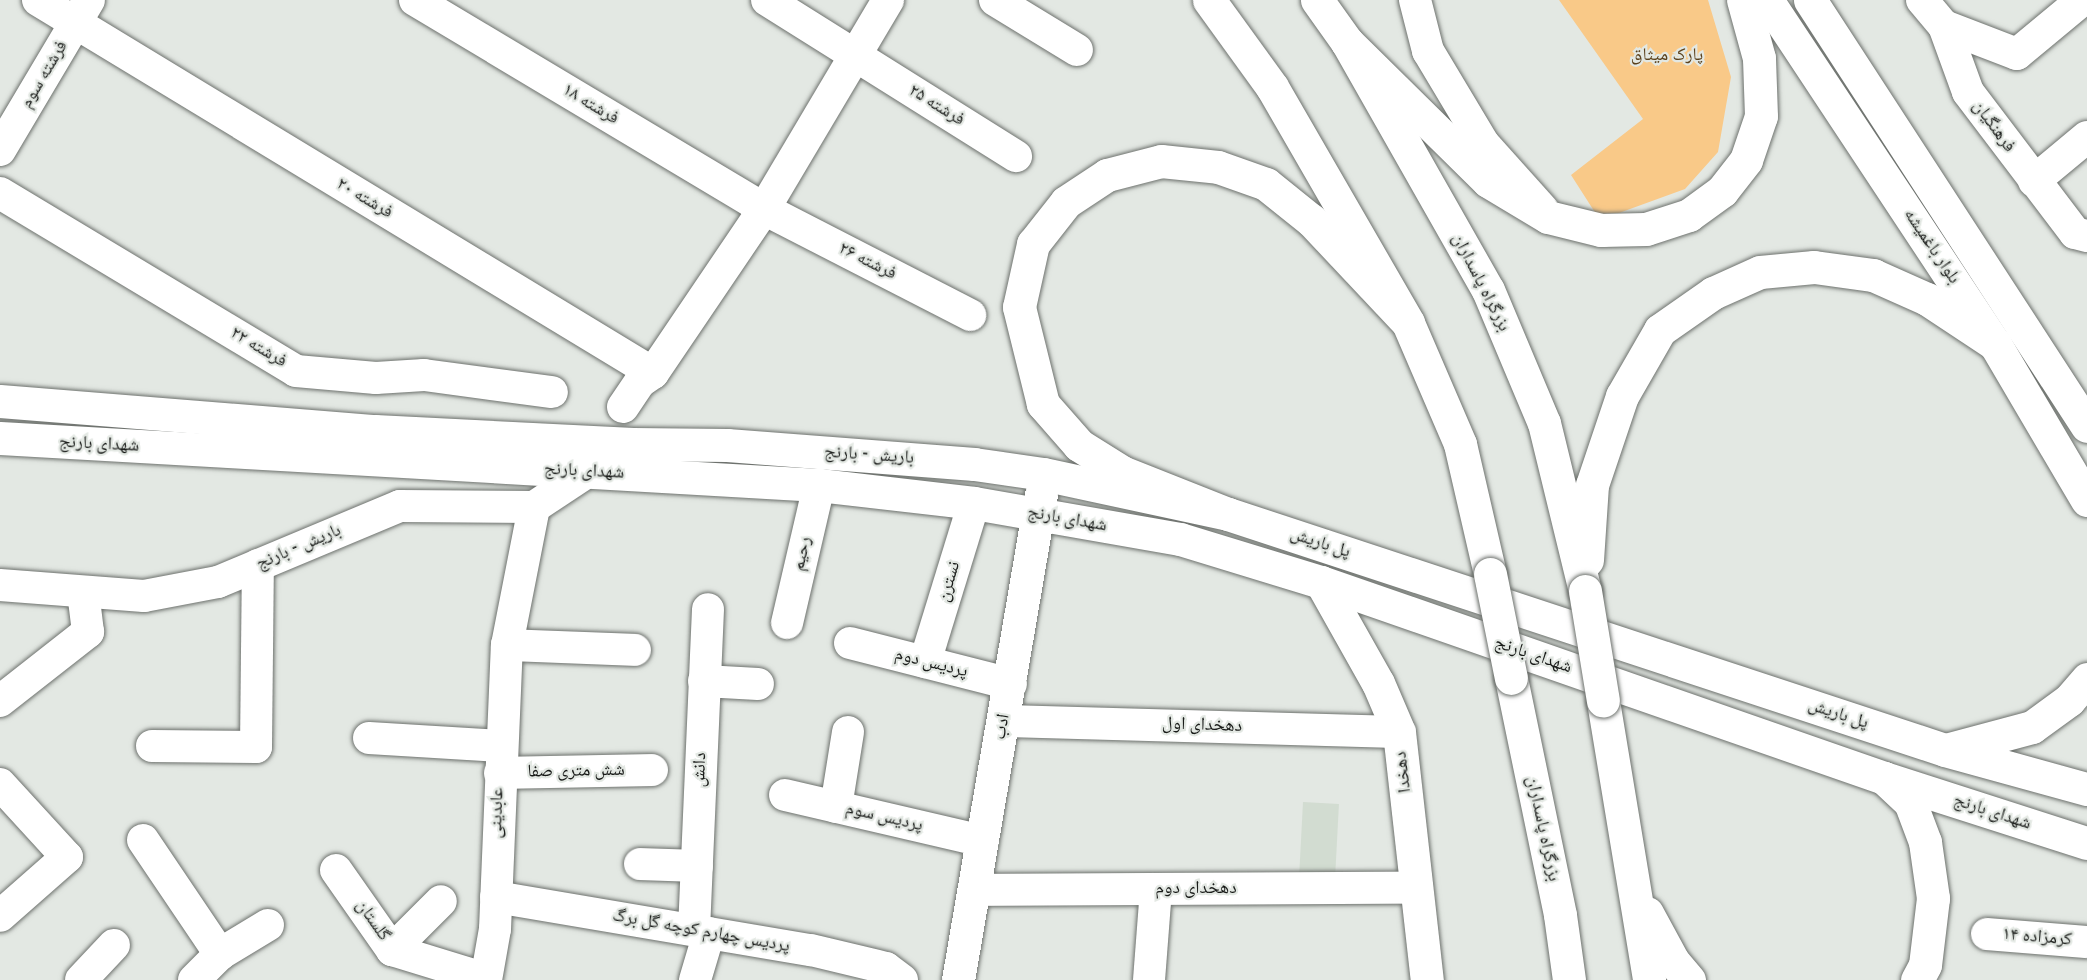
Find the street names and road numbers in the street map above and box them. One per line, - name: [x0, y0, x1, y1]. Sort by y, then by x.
- street label: فرشته سوم: [17, 37, 73, 113]
- street label: ۱۸ فرشته: [558, 80, 622, 130]
- street label: ۲۵ فرشته: [904, 80, 968, 132]
- street label: فرهنگیان: [1967, 97, 2019, 157]
- street label: ۲۰ فرشته: [332, 174, 396, 224]
- street label: بلوار باغمیشه: [1898, 205, 1964, 289]
- street label: بزرگراه پاسداران: [1446, 230, 1514, 336]
- street label: ۲۶ فرشته: [835, 238, 899, 286]
- street label: ۲۲ فرشته: [226, 323, 290, 373]
- street label: شهدای بارنج: [58, 432, 140, 458]
- street label: باریش - بارنج: [823, 442, 915, 470]
- street label: شهدای بارنج: [543, 459, 625, 485]
- street label: شهدای بارنج: [1026, 502, 1108, 538]
- street label: باریش - بارنج: [253, 520, 345, 576]
- street label: پل باریش: [1287, 524, 1353, 564]
- street label: رحیم: [789, 535, 817, 573]
- street label: نسترن: [934, 559, 966, 605]
- street label: شهدای بارنج: [1492, 633, 1574, 679]
- street label: پردیس دوم: [892, 645, 970, 683]
- street label: پل باریش: [1805, 695, 1871, 735]
- street label: ادب: [990, 713, 1016, 741]
- street label: دهخدای اول: [1162, 714, 1242, 738]
- street label: دهخدا: [1391, 750, 1417, 794]
- street label: دانش: [690, 752, 712, 788]
- street label: شش متری صفا: [527, 760, 625, 784]
- street label: بزرگراه پاسداران: [1520, 774, 1564, 884]
- street label: عابدینی: [486, 787, 510, 839]
- street label: شهدای بارنج: [1950, 790, 2034, 836]
- street label: پردیس سوم: [843, 799, 925, 837]
- street label: دهخدای دوم: [1155, 878, 1237, 900]
- street label: گلستان: [350, 896, 394, 946]
- street label: پردیس چهارم کوچه گل برگ: [611, 906, 791, 958]
- street label: کرمزاده ۱۴: [2001, 924, 2073, 952]

